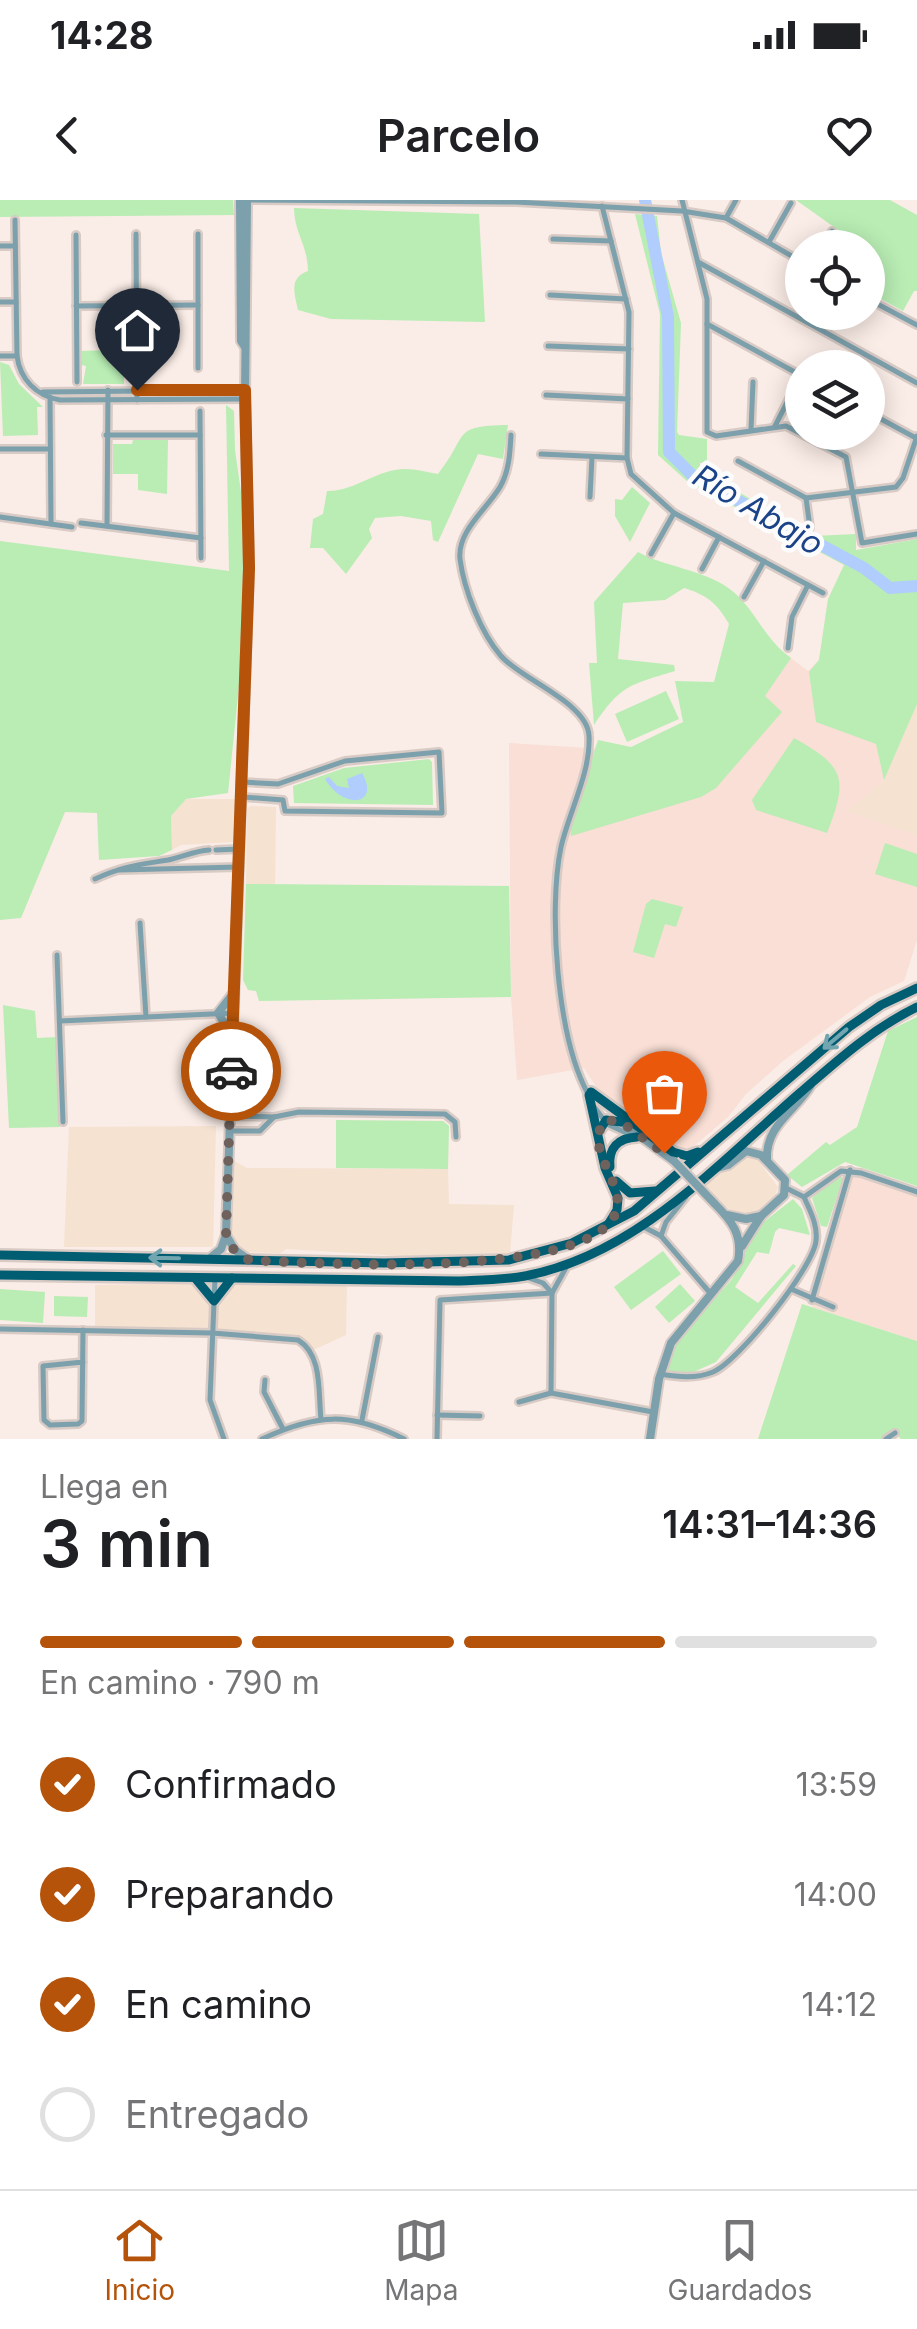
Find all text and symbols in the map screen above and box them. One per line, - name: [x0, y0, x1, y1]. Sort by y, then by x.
- text: 14:28: [50, 12, 153, 58]
- icon: back: [40, 108, 95, 163]
- text: Parcelo: [377, 108, 540, 163]
- icon: heart: [822, 108, 877, 163]
- map controls: [785, 230, 885, 450]
- button: locate: [785, 230, 885, 330]
- pin: [95, 288, 180, 391]
- icon: home: [110, 303, 165, 358]
- button: layers: [785, 350, 885, 450]
- water label: Río Abajo: [686, 456, 830, 564]
- courier: [181, 1021, 281, 1121]
- one-way arrow: [822, 1028, 848, 1050]
- icon: car: [204, 1044, 259, 1099]
- pin: [622, 1051, 707, 1154]
- icon: bag: [637, 1066, 692, 1121]
- one-way arrow: [148, 1248, 180, 1268]
- text: Llega en: [40, 1467, 169, 1506]
- text: 14:31–14:36: [662, 1501, 877, 1547]
- text: 3 min: [40, 1504, 213, 1583]
- text: En camino · 790 m: [40, 1663, 320, 1702]
- icon: check: [40, 1757, 95, 1812]
- text: Confirmado: [125, 1761, 337, 1807]
- text: 13:59: [796, 1765, 877, 1804]
- icon: check: [40, 1867, 95, 1922]
- text: Preparando: [125, 1871, 334, 1917]
- text: 14:00: [794, 1875, 877, 1914]
- icon: check: [40, 1977, 95, 2032]
- text: En camino: [125, 1981, 312, 2027]
- text: 14:12: [802, 1985, 877, 2024]
- text: Entregado: [125, 2091, 309, 2137]
- tab: Inicio: [105, 2213, 175, 2307]
- tab: Mapa: [384, 2213, 458, 2307]
- tab: Guardados: [668, 2213, 812, 2307]

